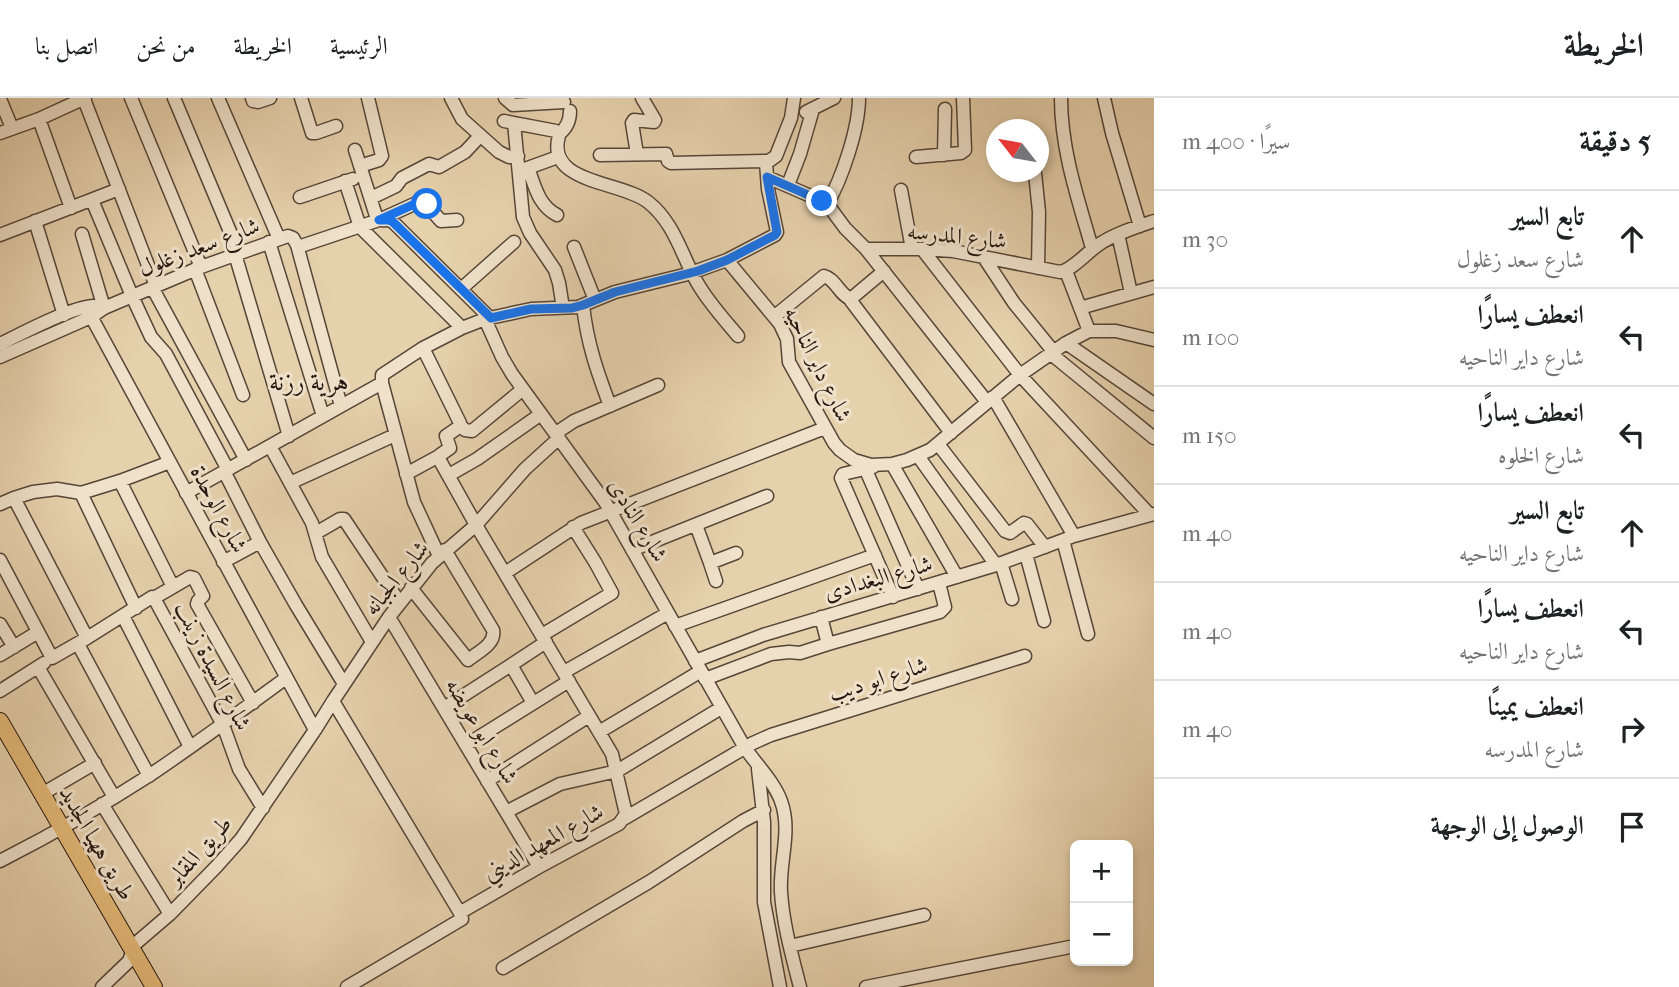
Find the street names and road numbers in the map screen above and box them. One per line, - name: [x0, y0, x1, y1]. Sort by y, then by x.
- street label: شارع سعد زغلول: [135, 212, 265, 288]
- street label: شارع المدرسه: [905, 217, 1008, 261]
- street label: شارع داير الناحيه: [773, 302, 858, 429]
- street label: شارع الوحدة: [179, 461, 253, 560]
- street label: شارع النادى: [597, 473, 673, 570]
- street label: شارع الجبانه: [358, 535, 439, 625]
- street label: شارع البغدادى: [821, 550, 937, 612]
- street label: شارع السيدة زينب: [164, 597, 257, 738]
- street label: شارع ابو ديب: [825, 651, 932, 713]
- street label: شارع ابو عويضه: [435, 673, 524, 792]
- street label: طريق ههيا الجديد: [53, 781, 141, 905]
- street label: شارع المعهد الديني: [478, 798, 611, 892]
- street label: طريق المقابر: [159, 810, 238, 894]

